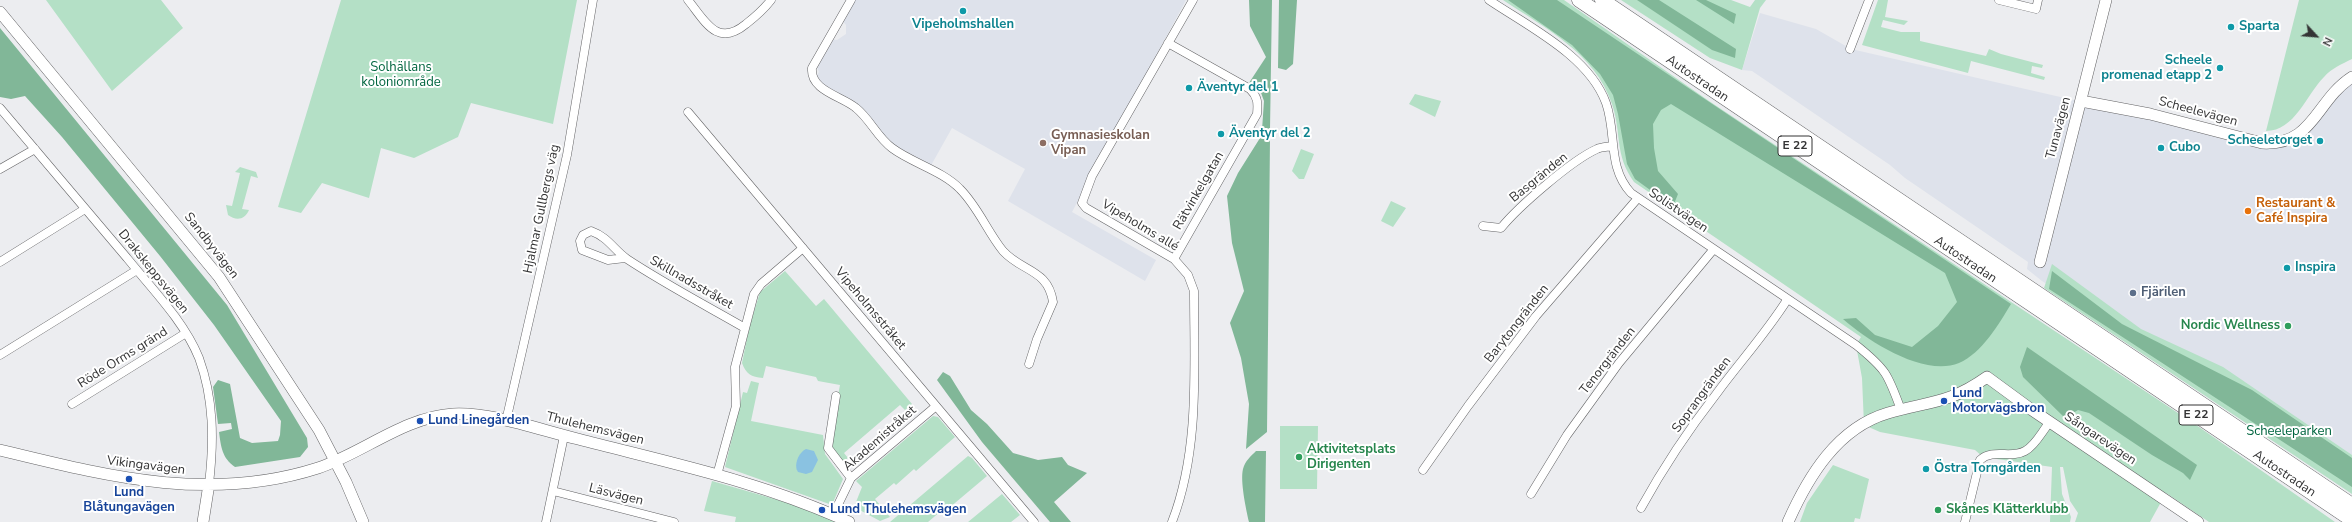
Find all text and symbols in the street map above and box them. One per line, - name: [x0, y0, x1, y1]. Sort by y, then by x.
- marker: Vipeholmshallen: [958, 6, 968, 16]
- north arrow: [2296, 16, 2336, 56]
- place label: Vipeholmshallen: [912, 17, 1014, 33]
- place label: Sparta: [2239, 19, 2280, 35]
- marker: Sparta: [2226, 22, 2236, 32]
- text: N: [2319, 34, 2336, 48]
- street label: Autostradan: [1663, 52, 1731, 106]
- place label: Scheele promenad etapp 2: [2101, 53, 2212, 84]
- park label: Solhällans koloniområde: [361, 60, 441, 91]
- marker: Scheele promenad etapp 2: [2215, 63, 2225, 73]
- place label: Äventyr del 1: [1197, 80, 1279, 96]
- marker: Äventyr del 1: [1184, 83, 1194, 93]
- street label: Scheelevägen: [2157, 94, 2239, 130]
- street label: Tunavägen: [2043, 95, 2075, 161]
- place label: Äventyr del 2: [1229, 126, 1311, 142]
- place label: Gymnasieskolan Vipan: [1051, 128, 1150, 159]
- marker: Äventyr del 2: [1216, 129, 1226, 139]
- place label: Scheeletorget: [2228, 133, 2312, 149]
- road number: E 22: [1778, 136, 1812, 156]
- marker: Scheeletorget: [2315, 136, 2325, 146]
- marker: Gymnasieskolan Vipan: [1038, 138, 1048, 148]
- place label: Cubo: [2169, 140, 2200, 156]
- street label: Hjalmar Gullbergs väg: [521, 143, 563, 275]
- marker: Cubo: [2156, 143, 2166, 153]
- street label: Rätvinkelgatan: [1170, 149, 1228, 233]
- street label: Basgränden: [1507, 150, 1571, 206]
- street label: Solistvägen: [1645, 185, 1711, 237]
- place label: Restaurant & Café Inspira: [2256, 196, 2335, 227]
- street label: Vipeholms allé: [1099, 197, 1181, 255]
- marker: Restaurant & Café Inspira: [2243, 206, 2253, 216]
- street label: Sandbyvägen: [180, 210, 242, 282]
- street label: Drakskeppsvägen: [114, 227, 192, 317]
- street label: Autostradan: [1931, 233, 1999, 287]
- street label: Skillnadsstråket: [647, 253, 735, 313]
- place label: Inspira: [2295, 260, 2336, 276]
- marker: Inspira: [2282, 263, 2292, 273]
- street label: Vipeholmsstråket: [831, 265, 909, 353]
- street label: Barytongränden: [1482, 282, 1552, 366]
- place label: Fjärilen: [2141, 285, 2186, 301]
- marker: Fjärilen: [2128, 288, 2138, 298]
- place label: Nordic Wellness: [2181, 318, 2280, 334]
- marker: Nordic Wellness: [2283, 321, 2293, 331]
- street label: Röde Orms gränd: [75, 324, 171, 392]
- street label: Tenorgränden: [1577, 324, 1639, 398]
- street label: Soprangränden: [1669, 354, 1735, 436]
- place label: Lund Motorvägsbron: [1952, 386, 2045, 417]
- marker: Lund Motorvägsbron: [1939, 396, 1949, 406]
- street label: Akademistråket: [840, 403, 920, 475]
- road number: E 22: [2179, 405, 2213, 425]
- street label: Thulehemsvägen: [545, 409, 645, 449]
- street label: Sångarevägen: [2061, 409, 2139, 469]
- place label: Lund Linegården: [428, 413, 529, 429]
- marker: Lund Linegården: [415, 416, 425, 426]
- park label: Scheeleparken: [2246, 424, 2332, 440]
- place label: Aktivitetsplats Dirigenten: [1307, 442, 1396, 473]
- street label: Autostradan: [2250, 447, 2318, 501]
- marker: Aktivitetsplats Dirigenten: [1294, 452, 1304, 462]
- street label: Vikingavägen: [106, 453, 186, 479]
- place label: Östra Torngården: [1934, 461, 2041, 477]
- marker: Östra Torngården: [1921, 464, 1931, 474]
- marker: Lund Blåtungavägen: [124, 474, 134, 484]
- street label: Läsvägen: [587, 481, 645, 509]
- place label: Lund Blåtungavägen: [83, 485, 175, 516]
- place label: Lund Thulehemsvägen: [830, 502, 967, 518]
- place label: Skånes Klätterklubb: [1946, 502, 2069, 518]
- marker: Lund Thulehemsvägen: [817, 505, 827, 515]
- marker: Skånes Klätterklubb: [1933, 505, 1943, 515]

